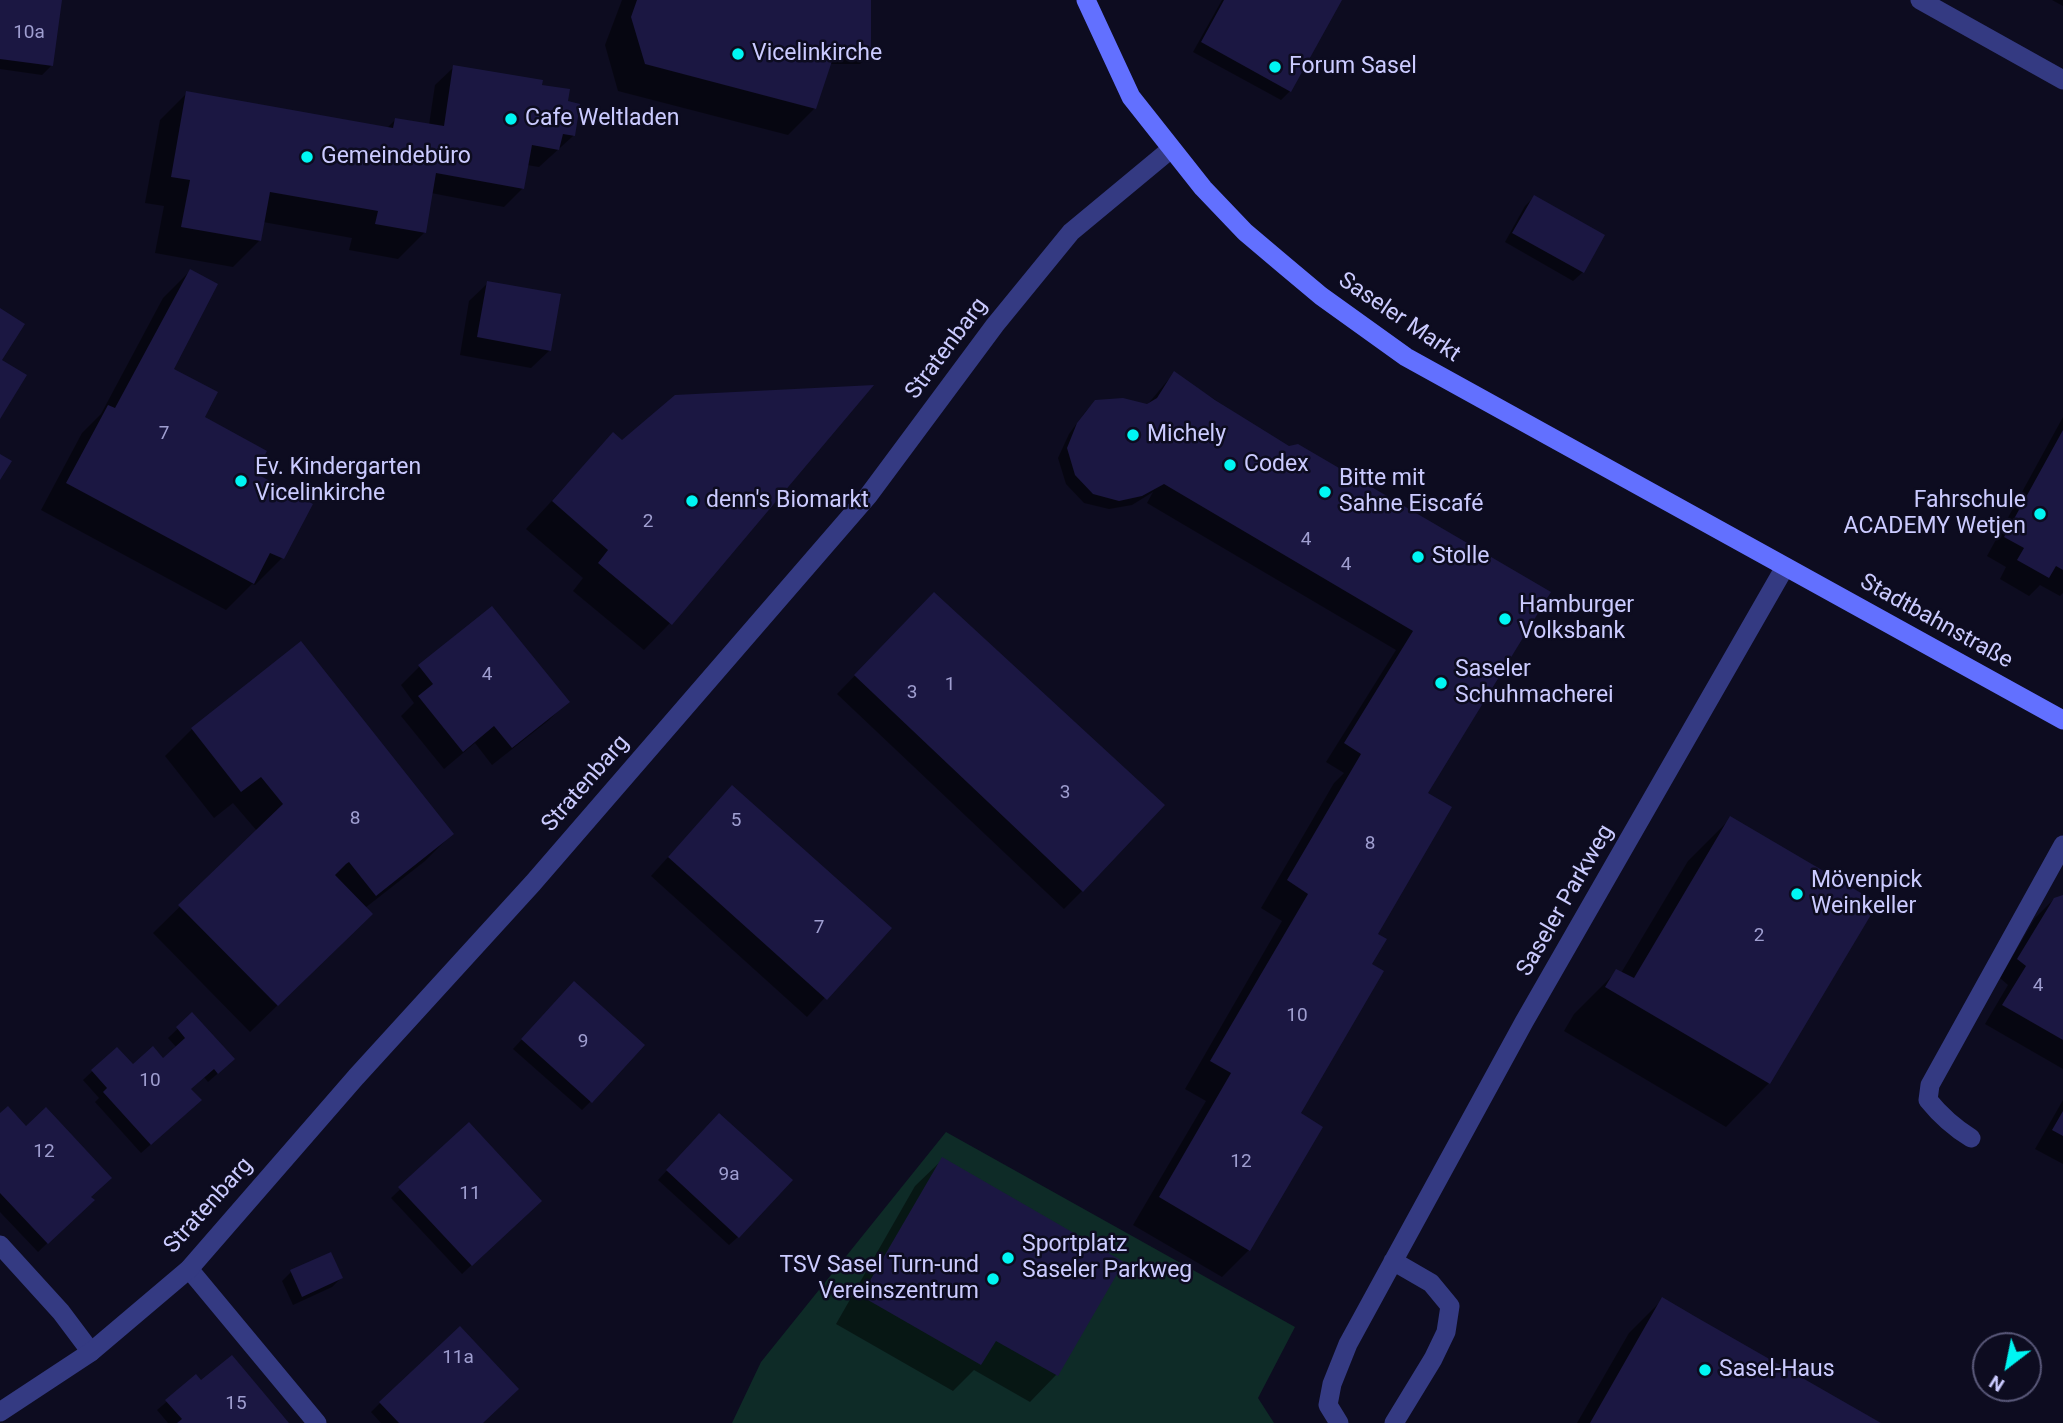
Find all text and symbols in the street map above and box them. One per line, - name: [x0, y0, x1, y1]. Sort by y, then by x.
- house number: 10a: [13, 22, 45, 44]
- place label: Vicelinkirche: [752, 40, 882, 68]
- marker: Vicelinkirche: [730, 46, 746, 62]
- place label: Forum Sasel: [1289, 53, 1417, 81]
- marker: Forum Sasel: [1267, 59, 1283, 75]
- place label: Cafe Weltladen: [525, 105, 679, 133]
- marker: Cafe Weltladen: [503, 111, 519, 127]
- place label: Gemeindebüro: [321, 143, 471, 171]
- marker: Gemeindebüro: [299, 149, 315, 165]
- street label: Saseler Markt: [1333, 267, 1465, 369]
- street label: Stratenbarg: [900, 293, 994, 405]
- place label: Michely: [1147, 421, 1226, 449]
- house number: 7: [159, 423, 169, 445]
- marker: Michely: [1125, 427, 1141, 443]
- place label: Codex: [1244, 451, 1309, 479]
- place label: Ev. Kindergarten Vicelinkirche: [255, 454, 421, 508]
- marker: Codex: [1222, 457, 1238, 473]
- place label: Bitte mit Sahne Eiscafé: [1339, 465, 1483, 519]
- marker: Ev. Kindergarten Vicelinkirche: [233, 473, 249, 489]
- marker: Bitte mit Sahne Eiscafé: [1317, 484, 1333, 500]
- place label: denn's Biomarkt: [706, 487, 869, 515]
- place label: Fahrschule ACADEMY Wetjen: [1844, 487, 2026, 541]
- marker: denn's Biomarkt: [684, 493, 700, 509]
- marker: Fahrschule ACADEMY Wetjen: [2032, 506, 2048, 522]
- house number: 2: [643, 511, 653, 533]
- house number: 4: [1301, 529, 1311, 551]
- place label: Stolle: [1432, 543, 1489, 571]
- marker: Stolle: [1410, 549, 1426, 565]
- house number: 4: [1341, 554, 1351, 576]
- street label: Stadtbahnstraße: [1855, 569, 2017, 675]
- place label: Hamburger Volksbank: [1519, 592, 1634, 646]
- marker: Hamburger Volksbank: [1497, 611, 1513, 627]
- place label: Saseler Schuhmacherei: [1455, 656, 1614, 710]
- house number: 4: [482, 664, 492, 686]
- house number: 1: [945, 674, 955, 696]
- marker: Saseler Schuhmacherei: [1433, 675, 1449, 691]
- house number: 3: [907, 682, 917, 704]
- street label: Stratenbarg: [536, 730, 636, 838]
- house number: 3: [1060, 782, 1070, 804]
- house number: 8: [350, 808, 360, 830]
- house number: 5: [731, 810, 741, 832]
- street label: Saseler Parkweg: [1511, 820, 1621, 982]
- house number: 8: [1365, 833, 1375, 855]
- place label: Mövenpick Weinkeller: [1811, 867, 1922, 921]
- marker: Mövenpick Weinkeller: [1789, 886, 1805, 902]
- house number: 7: [814, 917, 824, 939]
- house number: 2: [1754, 925, 1764, 947]
- house number: 4: [2033, 975, 2043, 997]
- house number: 10: [1286, 1005, 1308, 1027]
- house number: 9: [578, 1031, 588, 1053]
- house number: 10: [139, 1070, 161, 1092]
- house number: 12: [33, 1141, 55, 1163]
- house number: 12: [1230, 1151, 1252, 1173]
- street label: Stratenbarg: [159, 1152, 259, 1260]
- house number: 9a: [718, 1164, 740, 1186]
- house number: 11: [459, 1183, 481, 1205]
- place label: Sportplatz Saseler Parkweg: [1022, 1231, 1192, 1285]
- marker: Sportplatz Saseler Parkweg: [1000, 1250, 1016, 1266]
- place label: TSV Sasel Turn-und Vereinszentrum: [779, 1252, 979, 1306]
- marker: TSV Sasel Turn-und Vereinszentrum: [985, 1271, 1001, 1287]
- north arrow: [1972, 1332, 2042, 1402]
- house number: 11a: [442, 1347, 474, 1369]
- place label: Sasel-Haus: [1719, 1356, 1835, 1384]
- marker: Sasel-Haus: [1697, 1362, 1713, 1378]
- text: N: [1985, 1370, 2008, 1397]
- house number: 15: [225, 1393, 247, 1415]

